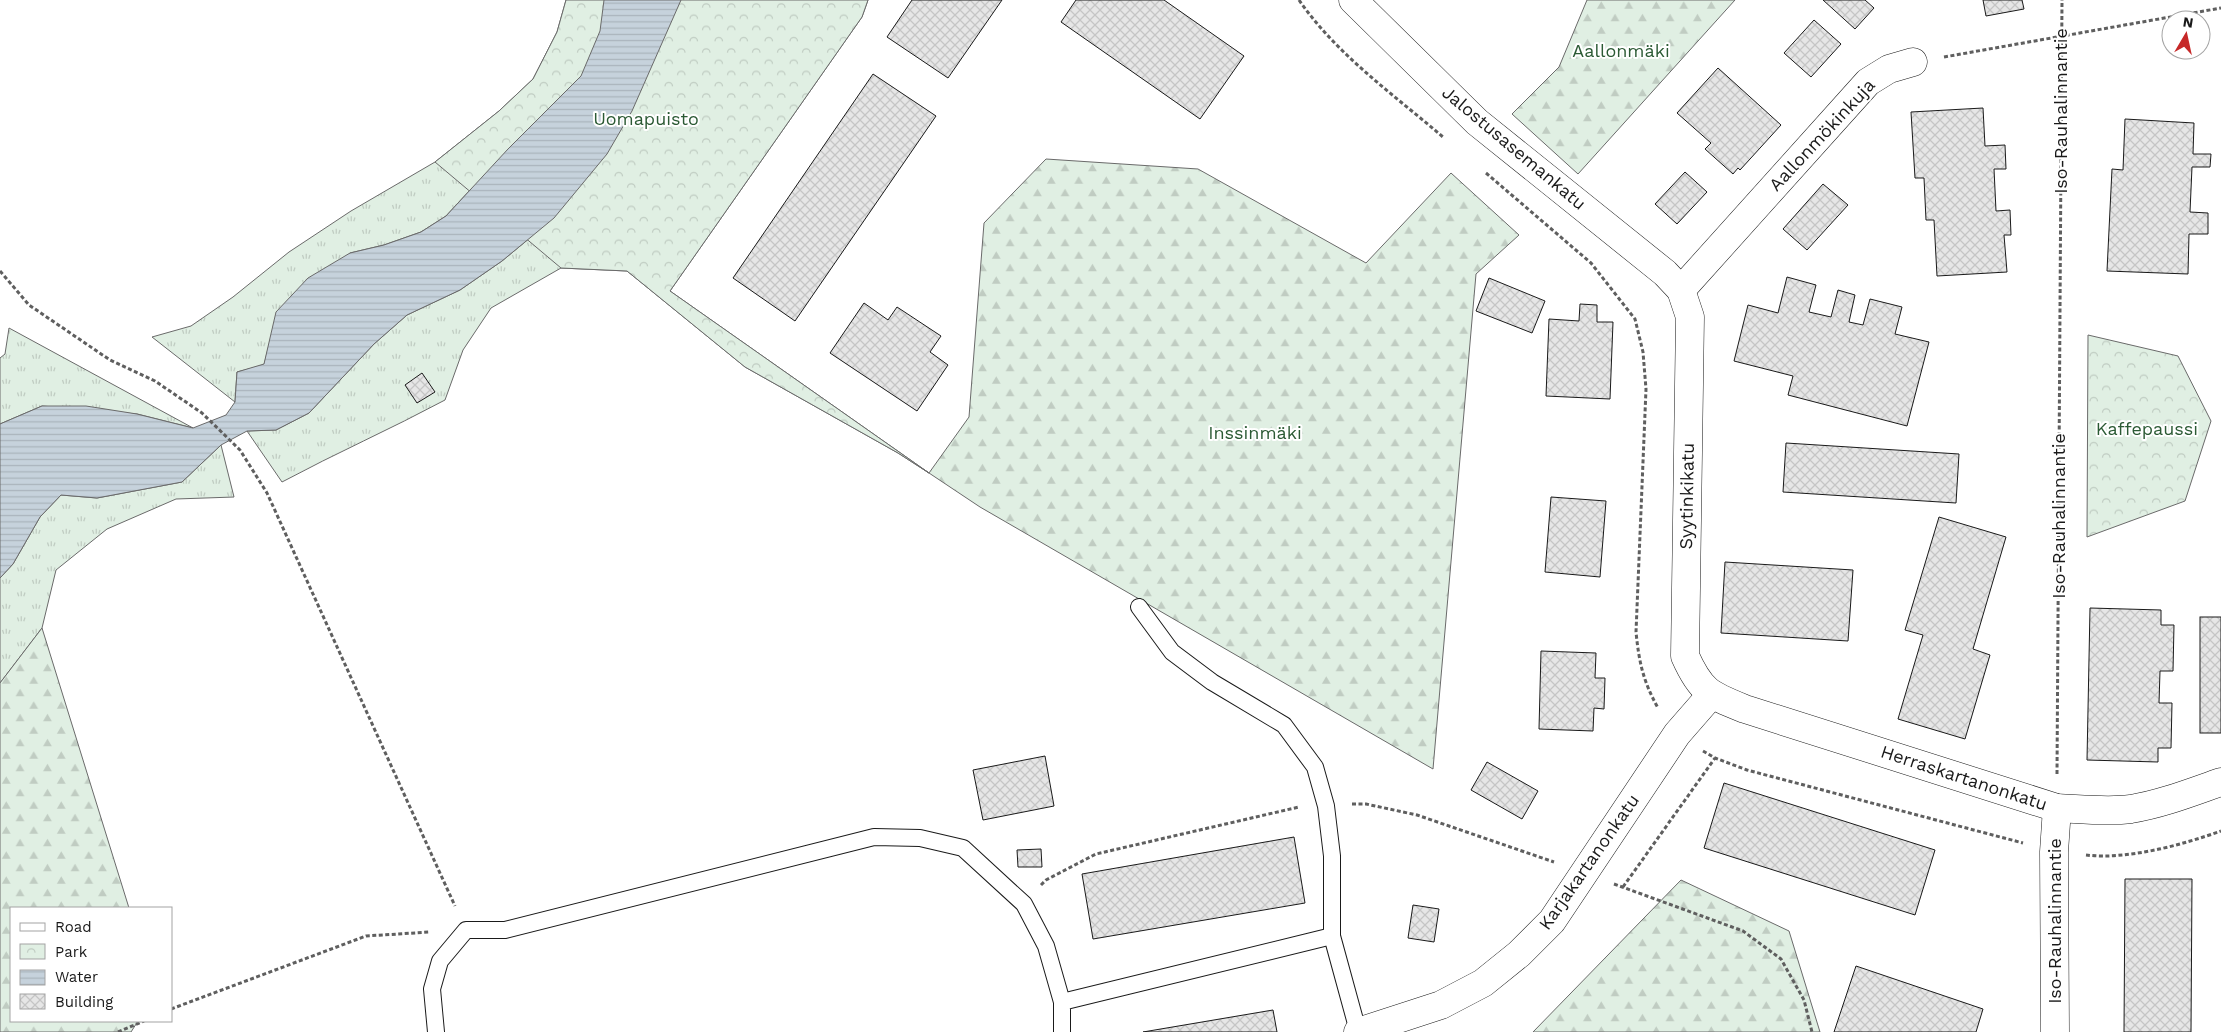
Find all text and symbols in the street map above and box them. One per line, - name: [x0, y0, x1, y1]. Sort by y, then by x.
- north arrow: [2161, 10, 2211, 60]
- text: N: [2182, 13, 2194, 31]
- street label: Iso-Rauhalinnantie: [2050, 28, 2071, 194]
- park label: Aallonmäki: [1572, 40, 1670, 61]
- street label: Aallonmökinkuja: [1764, 74, 1879, 195]
- street label: Jalostusasemankatu: [1438, 81, 1590, 214]
- park label: Uomapuisto: [593, 108, 699, 129]
- park label: Kaffepaussi: [2096, 418, 2198, 439]
- park label: Inssinmäki: [1208, 422, 1302, 443]
- street label: Iso-Rauhalinnantie: [2048, 433, 2069, 599]
- street label: Syytinkikatu: [1675, 443, 1698, 549]
- street label: Herraskartanonkatu: [1878, 741, 2050, 814]
- street label: Karjakartanonkatu: [1534, 790, 1643, 933]
- street label: Iso-Rauhalinnantie: [2044, 838, 2065, 1004]
- legend: [10, 907, 172, 1022]
- text: Road: [55, 918, 92, 936]
- text: Park: [55, 943, 88, 961]
- text: Water: [55, 968, 98, 986]
- text: Building: [55, 993, 113, 1011]

